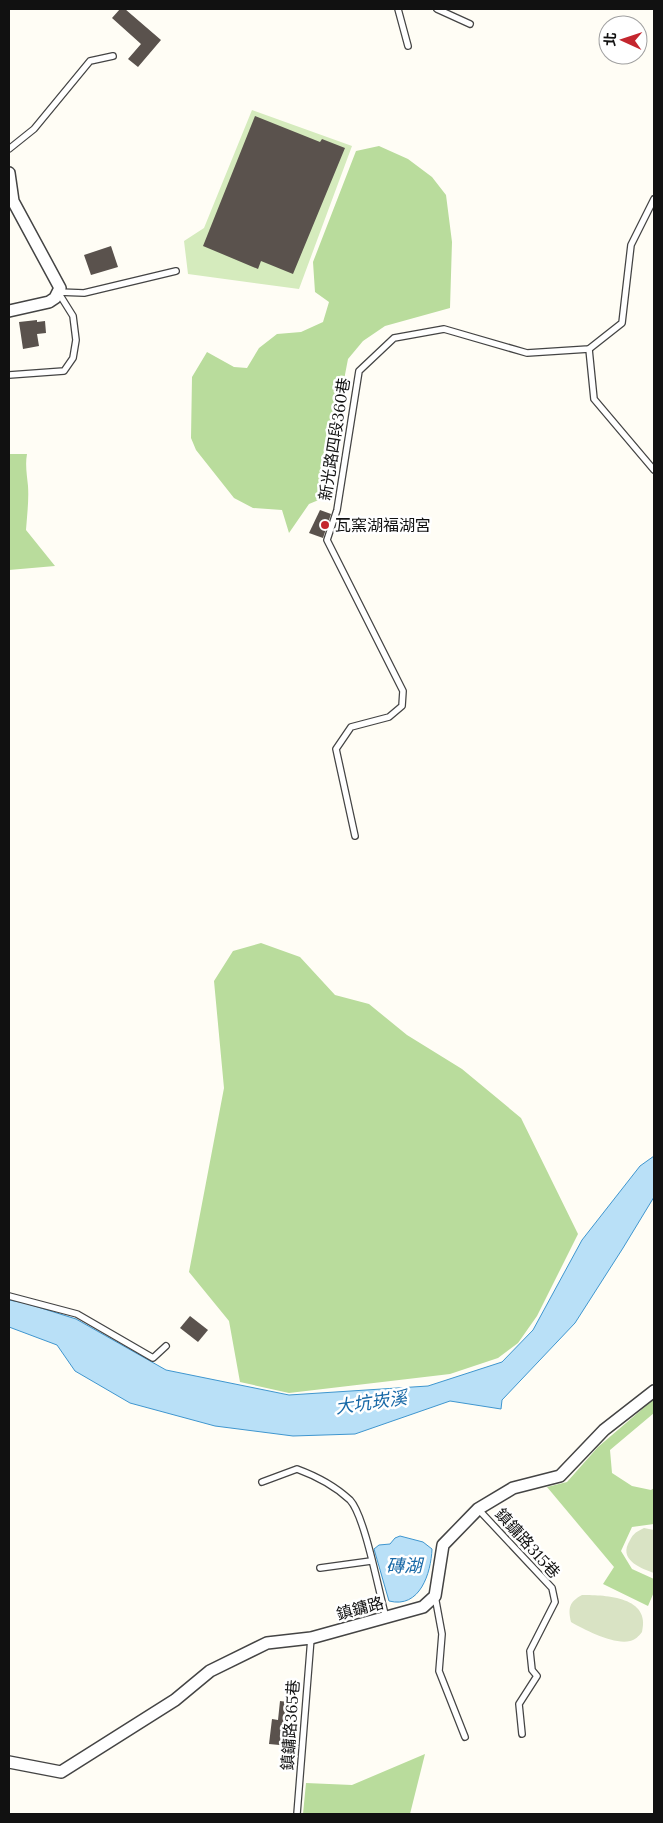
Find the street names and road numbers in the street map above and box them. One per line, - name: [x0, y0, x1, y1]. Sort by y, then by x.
- street label: 新光路四段360巷: [314, 376, 354, 502]
- street label: 鎮鏞路315巷: [491, 1504, 565, 1582]
- street label: 鎮鏞路: [334, 1592, 386, 1624]
- street label: 鎮鏞路365巷: [277, 1679, 303, 1771]

